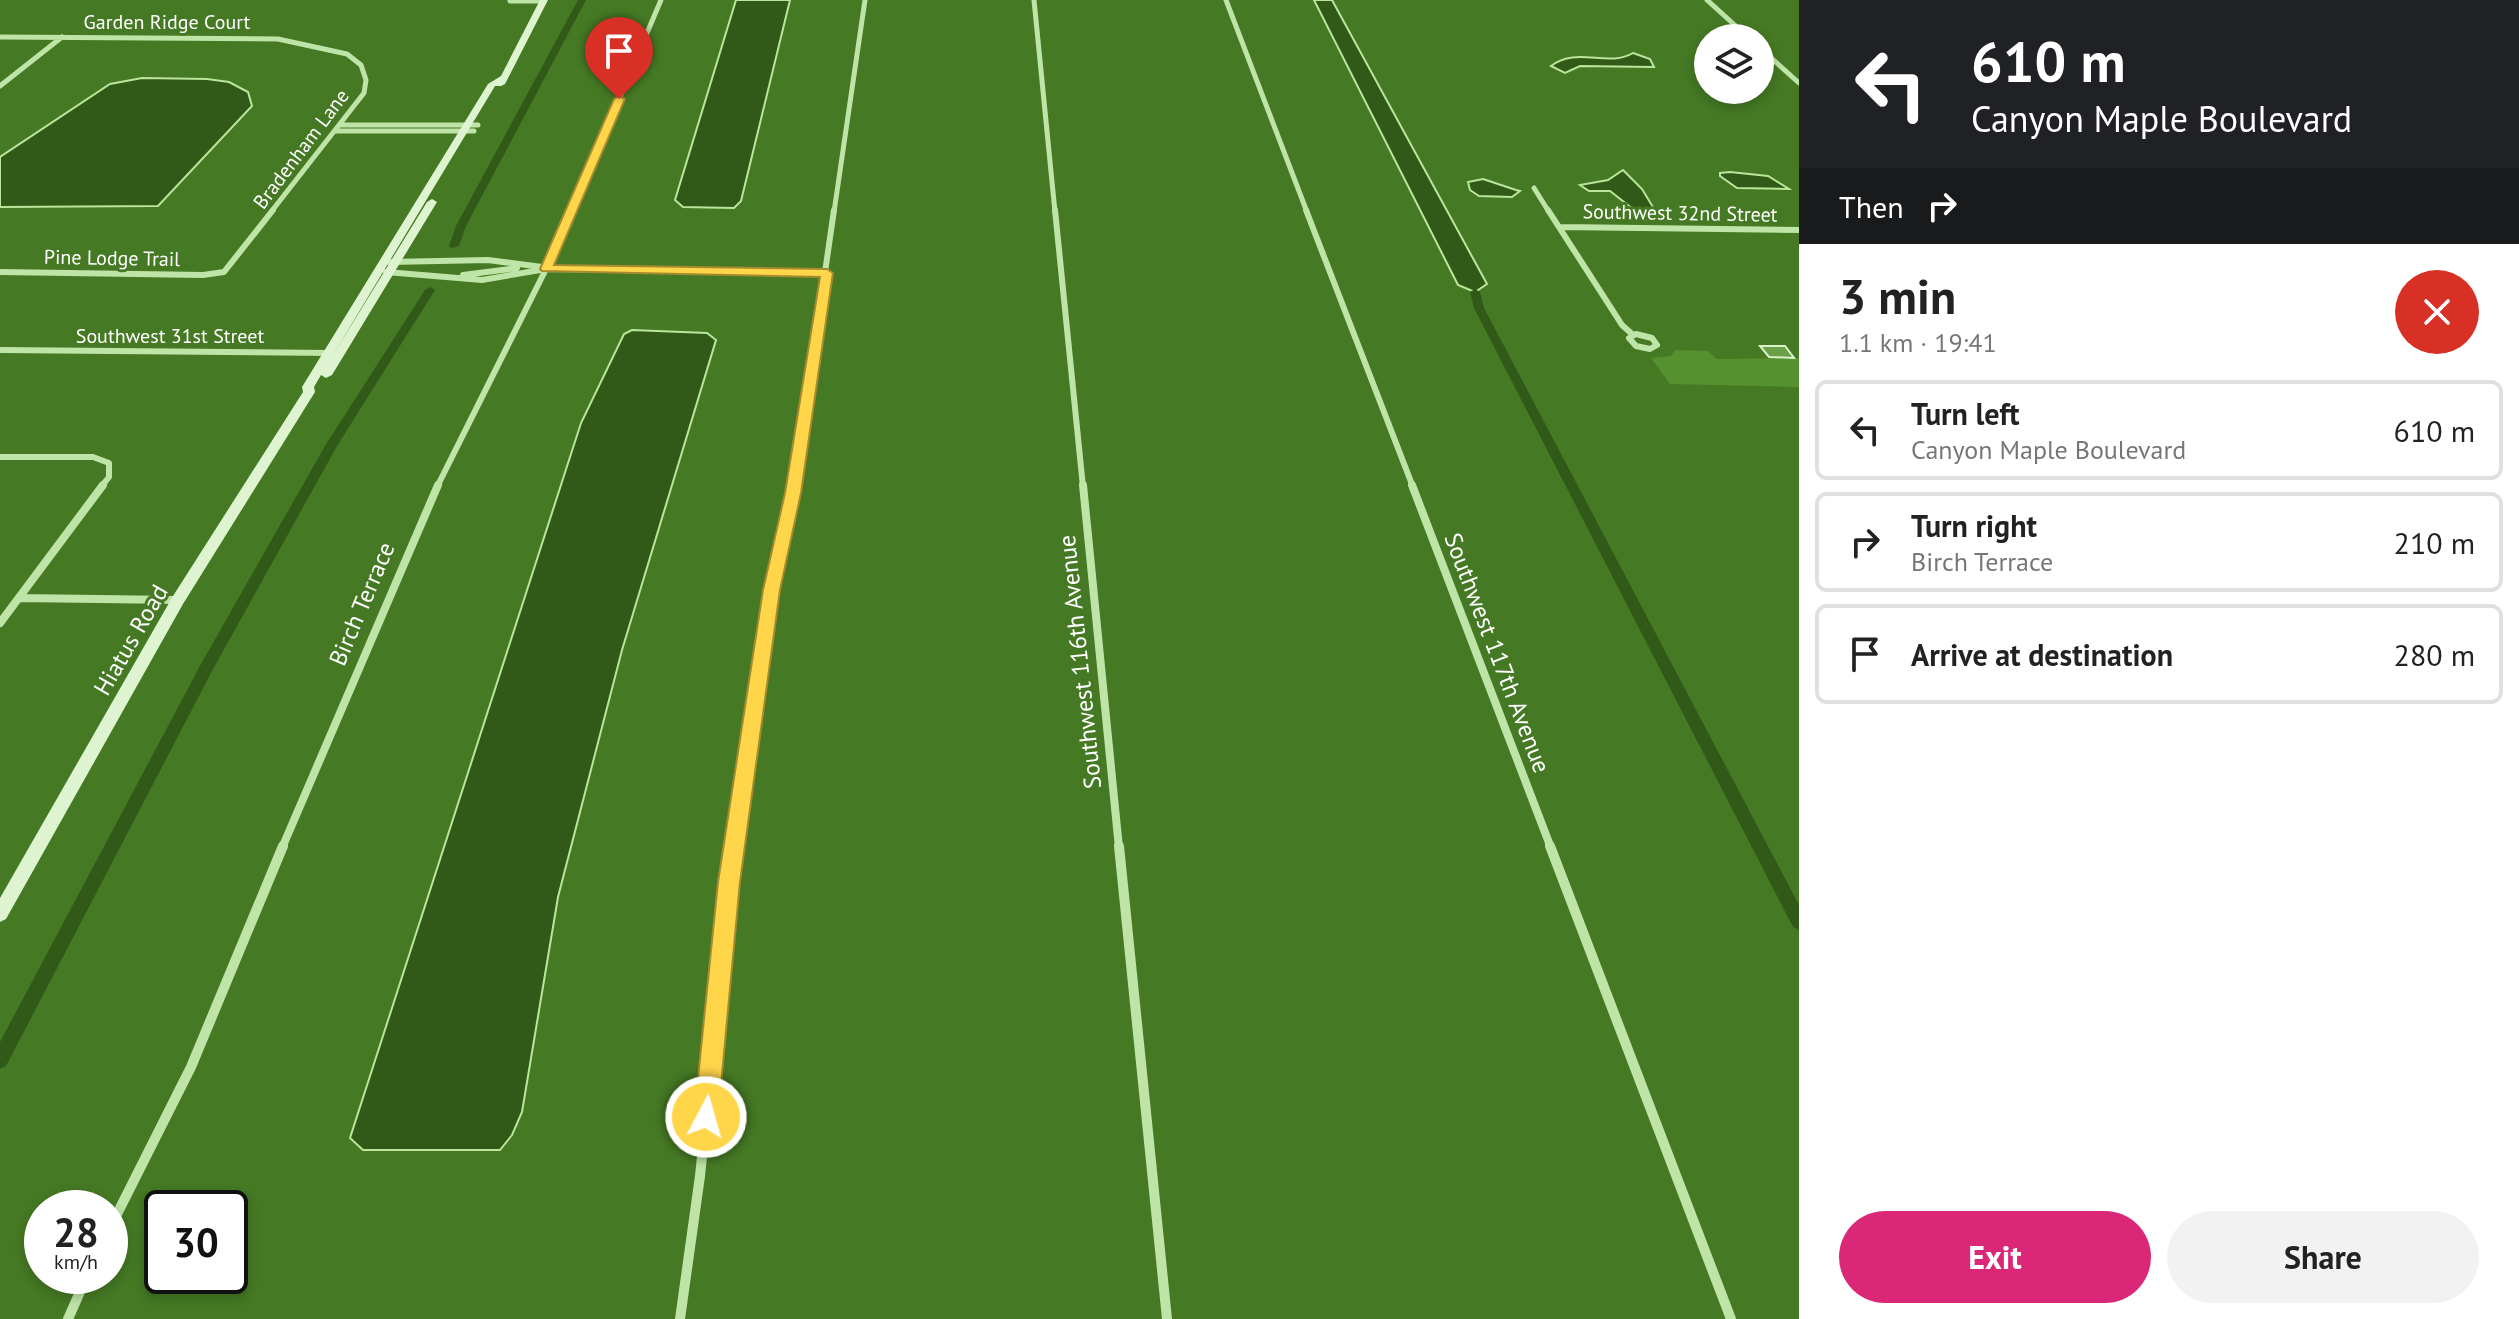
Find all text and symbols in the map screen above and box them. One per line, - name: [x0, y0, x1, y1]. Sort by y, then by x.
- street label: Garden Ridge Court: [84, 9, 251, 35]
- pin: [585, 17, 653, 99]
- map controls: [1694, 24, 1774, 104]
- button: layers: [1694, 24, 1774, 104]
- text: 610 m: [1971, 25, 2126, 97]
- icon: arrive: [597, 29, 641, 73]
- icon: left: [1839, 32, 1943, 136]
- street label: Bradenham Lane: [247, 84, 355, 214]
- text: Canyon Maple Boulevard: [1971, 95, 2352, 142]
- icon: right: [1920, 184, 1964, 228]
- text: Then: [1839, 187, 1904, 226]
- street label: Southwest 32nd Street: [1582, 198, 1778, 228]
- street label: Pine Lodge Trail: [44, 244, 180, 272]
- text: 3 min: [1839, 265, 1956, 327]
- button: close: [2395, 270, 2479, 354]
- street label: Southwest 31st Street: [76, 323, 264, 349]
- text: 1.1 km · 19:41: [1839, 326, 1997, 359]
- text: Turn left: [1911, 394, 2019, 433]
- icon: left: [1843, 408, 1887, 452]
- text: 610 m: [2394, 411, 2475, 450]
- text: Canyon Maple Boulevard: [1911, 433, 2186, 466]
- text: Turn right: [1911, 506, 2037, 545]
- icon: right: [1843, 520, 1887, 564]
- text: 210 m: [2394, 523, 2475, 562]
- street label: Southwest 117th Avenue: [1437, 528, 1558, 777]
- street label: Southwest 116th Avenue: [1051, 534, 1108, 791]
- street label: Birch Terrace: [322, 537, 401, 670]
- text: Birch Terrace: [1911, 545, 2053, 578]
- street label: Hiatus Road: [86, 579, 175, 701]
- icon: arrive: [1843, 632, 1887, 676]
- text: Arrive at destination: [1911, 635, 2173, 674]
- text: 280 m: [2394, 635, 2475, 674]
- position arrow: [664, 1075, 748, 1159]
- speed limit sign: 30: [144, 1190, 248, 1294]
- text: 28: [53, 1206, 99, 1258]
- button: Exit: [1839, 1211, 2151, 1303]
- button: Share: [2167, 1211, 2479, 1303]
- text: km/h: [54, 1249, 98, 1275]

